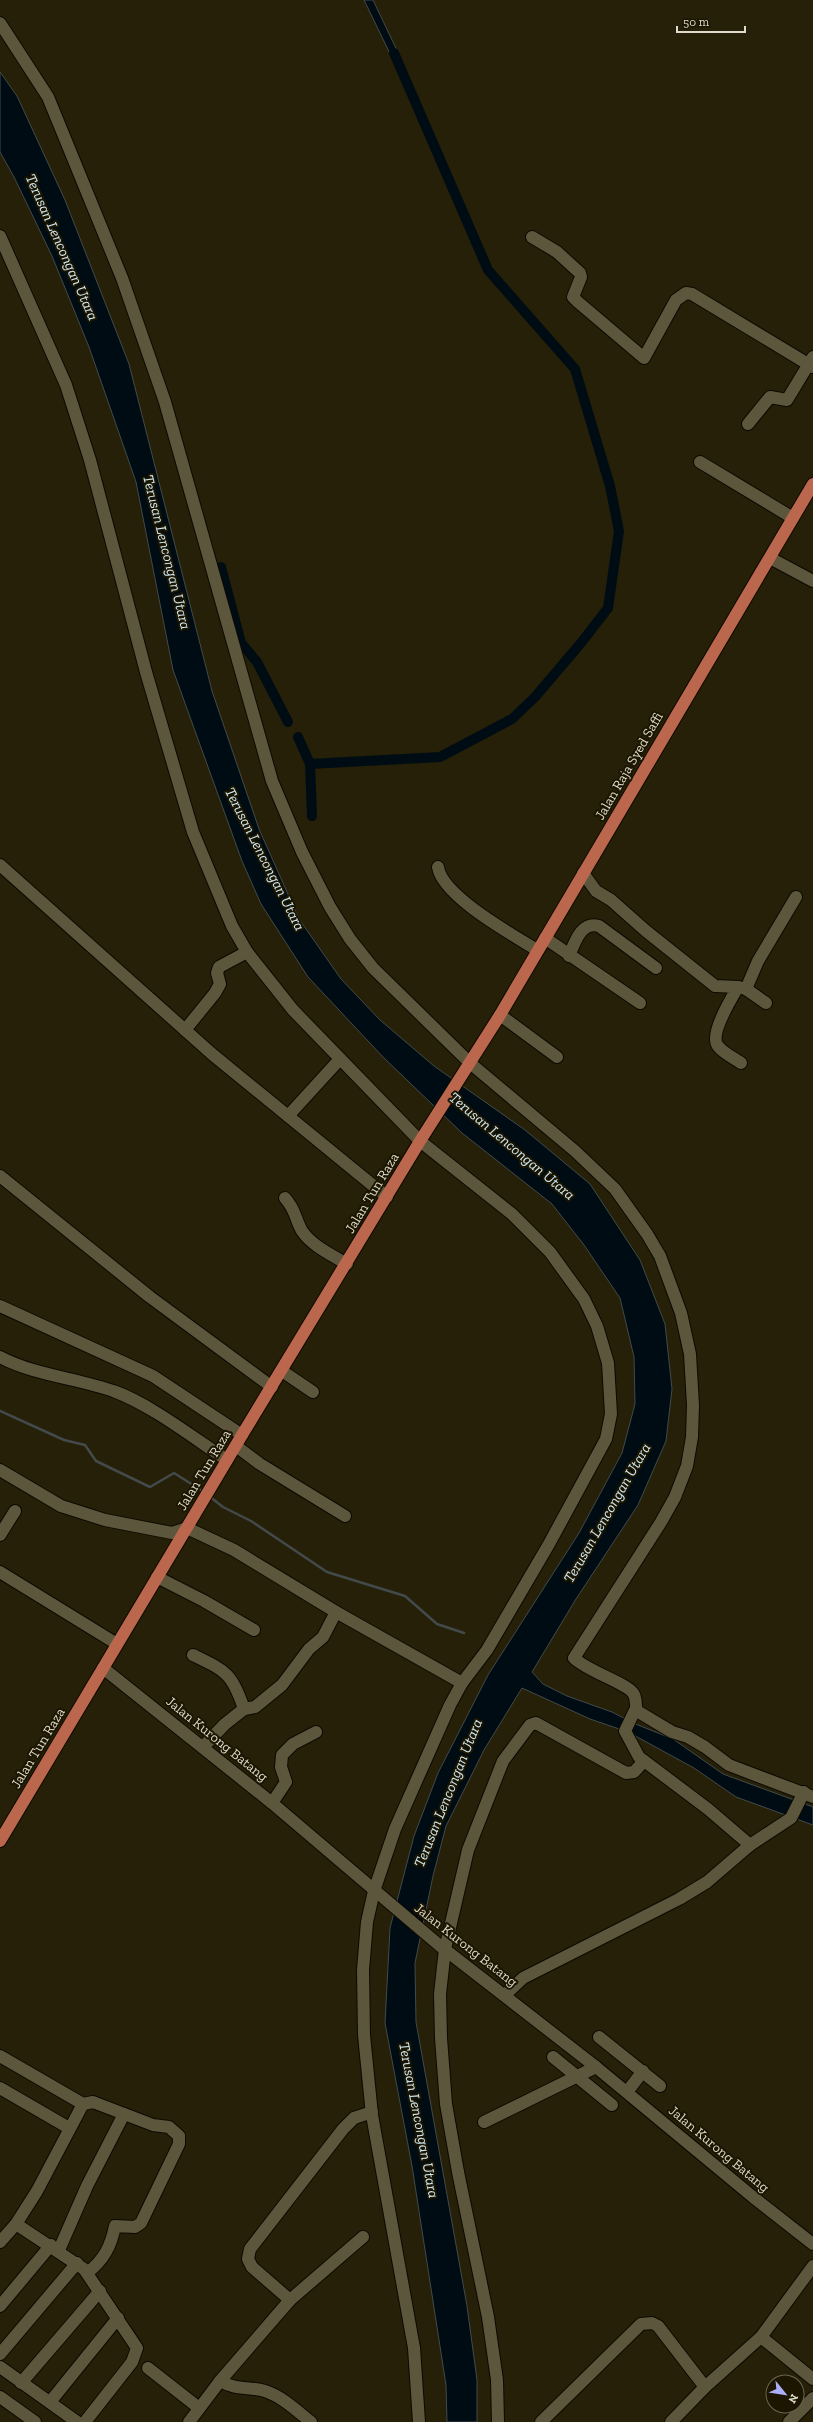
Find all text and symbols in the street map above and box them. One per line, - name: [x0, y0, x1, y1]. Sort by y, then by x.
- scale bar: [677, 8, 745, 34]
- text: 50 m: [683, 15, 710, 29]
- water label: Terusan Lencongan Utara: [22, 171, 102, 323]
- water label: Terusan Lencongan Utara: [139, 473, 195, 631]
- street label: Jalan Raja Syed Saffi: [591, 709, 667, 823]
- water label: Terusan Lencongan Utara: [221, 784, 309, 934]
- water label: Terusan Lencongan Utara: [446, 1088, 578, 1204]
- street label: Jalan Tun Raza: [341, 1150, 403, 1236]
- street label: Jalan Tun Raza: [173, 1427, 235, 1513]
- water label: Terusan Lencongan Utara: [560, 1440, 654, 1586]
- street label: Jalan Kurong Batang: [163, 1693, 272, 1785]
- street label: Jalan Tun Raza: [7, 1705, 69, 1791]
- water label: Terusan Lencongan Utara: [410, 1716, 486, 1870]
- street label: Jalan Kurong Batang: [411, 1900, 521, 1991]
- water label: Terusan Lencongan Utara: [395, 2041, 443, 2199]
- street label: Jalan Kurong Batang: [665, 2102, 773, 2196]
- north arrow: [765, 2374, 805, 2414]
- text: N: [785, 2392, 801, 2406]

